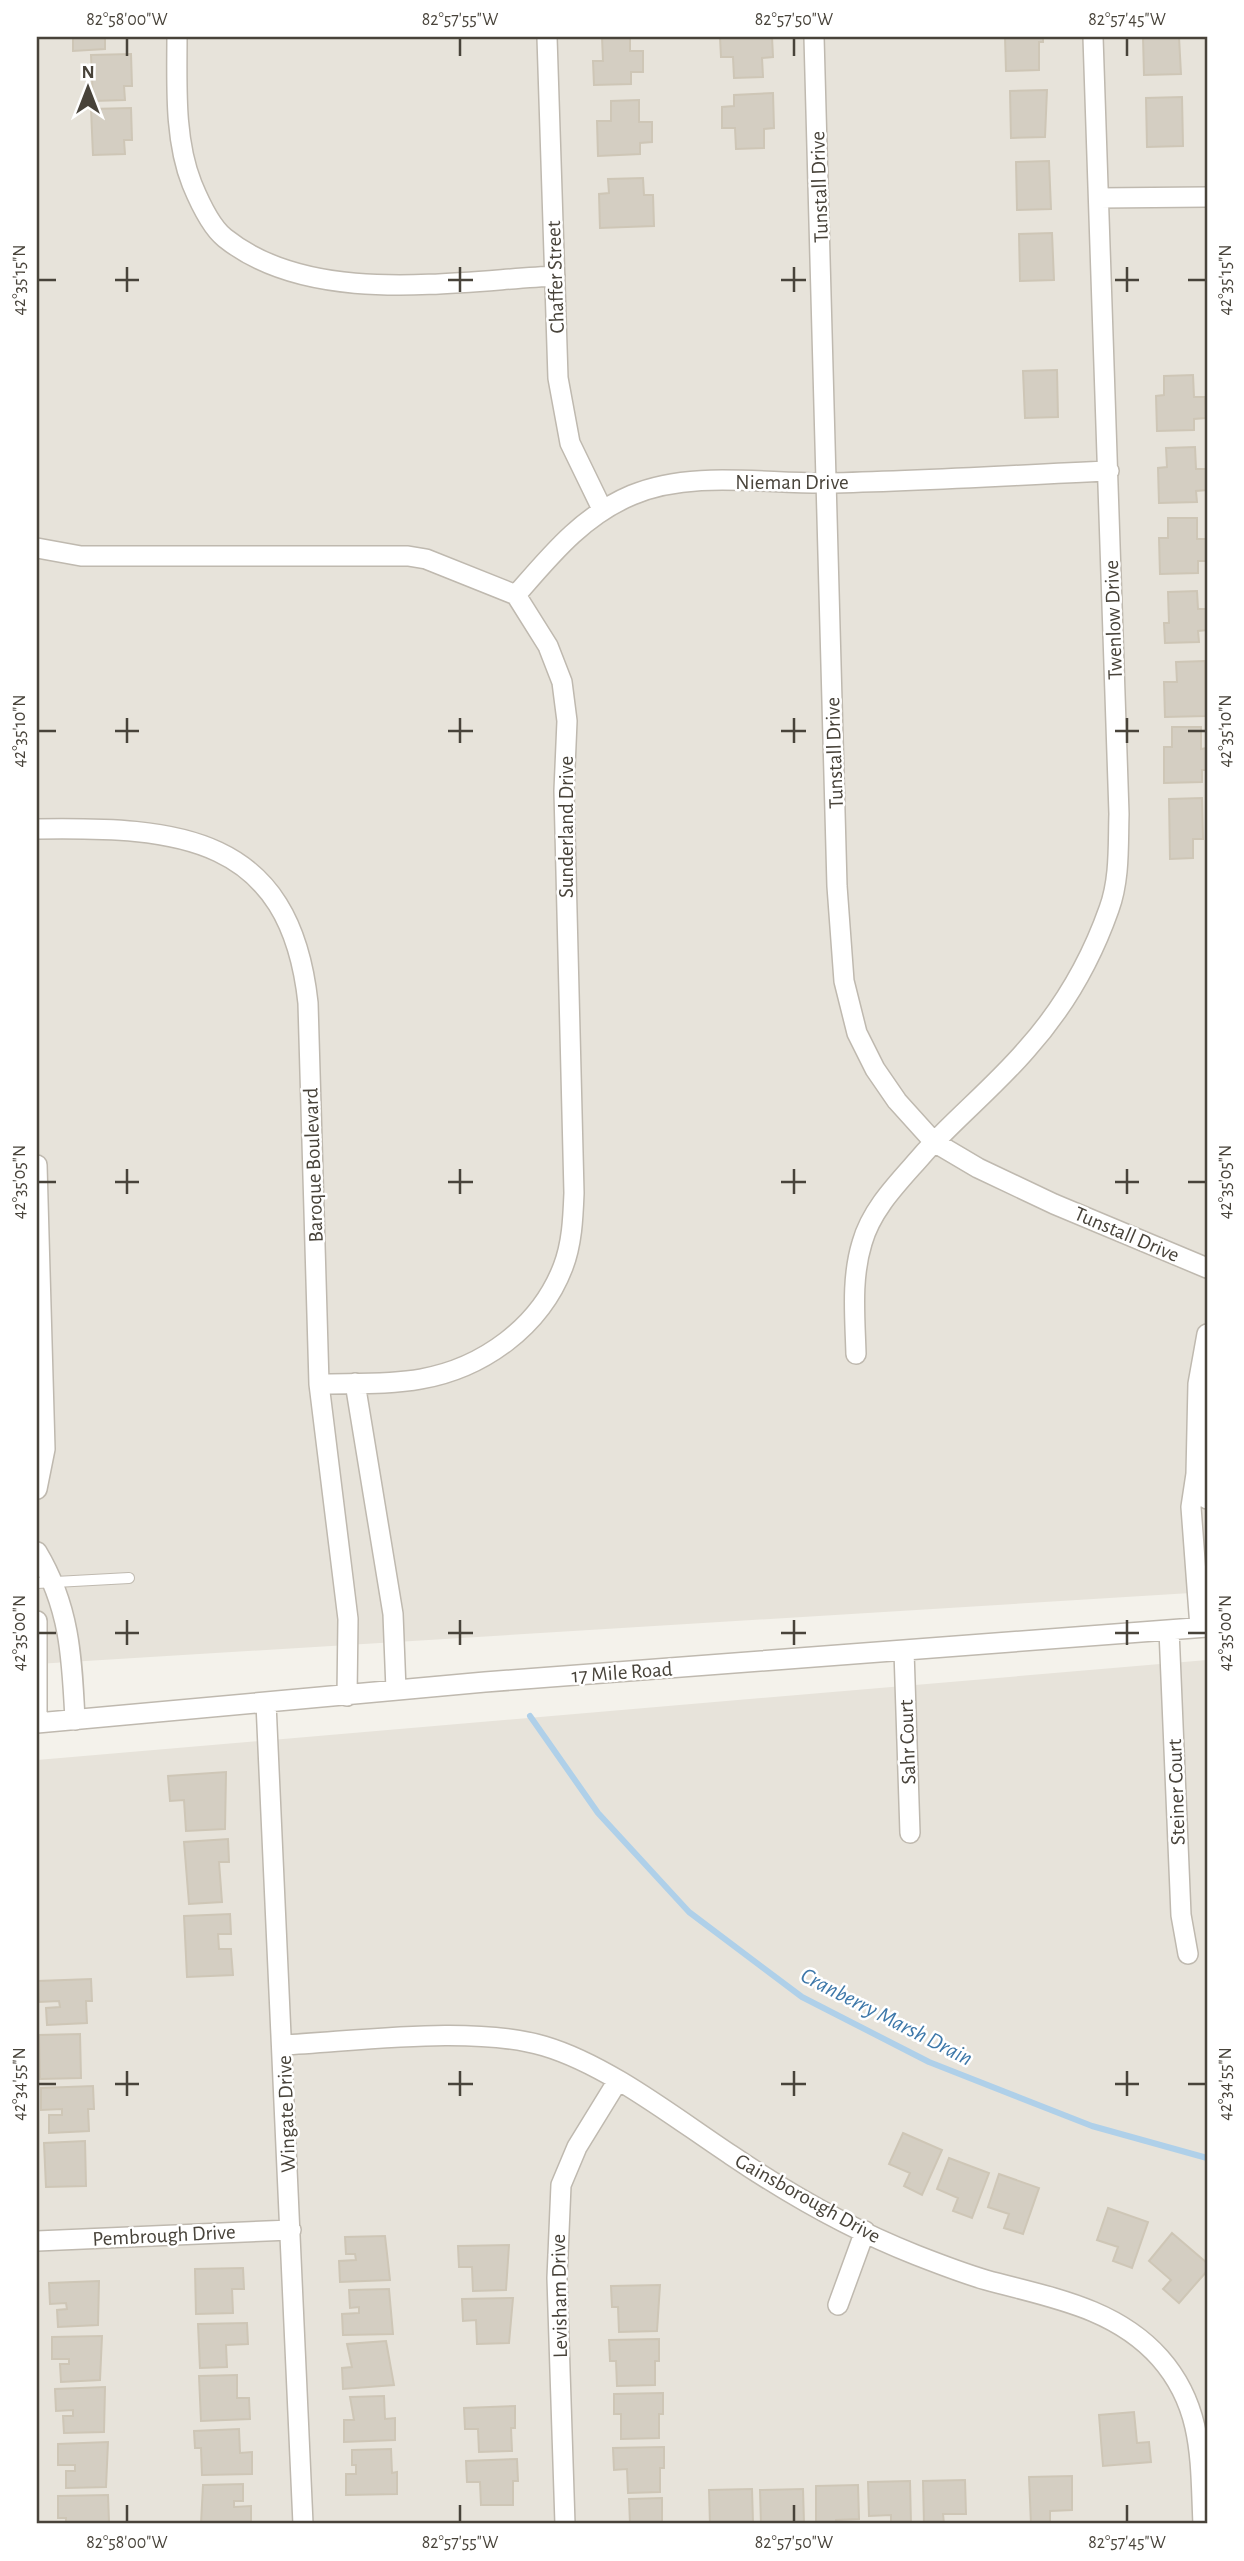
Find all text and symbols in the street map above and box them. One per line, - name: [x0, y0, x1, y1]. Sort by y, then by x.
- text: 82°58'00"W: [86, 11, 168, 29]
- text: 82°57'55"W: [422, 11, 498, 29]
- text: 82°57'50"W: [755, 11, 833, 29]
- text: 82°57'45"W: [1088, 11, 1166, 29]
- north arrow: [52, 52, 122, 122]
- text: N: [81, 63, 95, 82]
- street label: Tunstall Drive: [807, 131, 832, 243]
- street label: Chaffer Street: [543, 220, 568, 334]
- text: 42°35'15"N: [11, 244, 29, 316]
- text: 42°35'15"N: [1217, 244, 1235, 316]
- street label: Nieman Drive: [735, 472, 849, 493]
- street label: Twenlow Drive: [1101, 560, 1126, 680]
- text: 42°35'10"N: [11, 694, 29, 768]
- text: 42°35'10"N: [1217, 694, 1235, 768]
- street label: Tunstall Drive: [822, 697, 847, 809]
- street label: Sunderland Drive: [556, 756, 577, 898]
- street label: Baroque Boulevard: [300, 1087, 327, 1243]
- text: 42°35'05"N: [11, 1145, 29, 1219]
- text: 42°35'05"N: [1217, 1145, 1235, 1219]
- street label: Tunstall Drive: [1071, 1203, 1182, 1266]
- text: 42°35'00"N: [11, 1595, 29, 1671]
- text: 42°35'00"N: [1217, 1595, 1235, 1671]
- street label: 17 Mile Road: [571, 1658, 673, 1687]
- street label: Sahr Court: [896, 1699, 919, 1785]
- street label: Steiner Court: [1164, 1738, 1189, 1846]
- water label: Cranberry Marsh Drain: [797, 1964, 976, 2071]
- text: 42°34'55"N: [11, 2047, 29, 2121]
- text: 42°34'55"N: [1217, 2047, 1235, 2121]
- street label: Wingate Drive: [274, 2055, 299, 2173]
- street label: Gainsborough Drive: [731, 2150, 884, 2247]
- street label: Pembrough Drive: [92, 2221, 236, 2250]
- street label: Levisham Drive: [548, 2234, 571, 2358]
- text: 82°58'00"W: [86, 2534, 168, 2552]
- text: 82°57'55"W: [422, 2534, 498, 2552]
- text: 82°57'50"W: [755, 2534, 833, 2552]
- text: 82°57'45"W: [1088, 2534, 1166, 2552]

